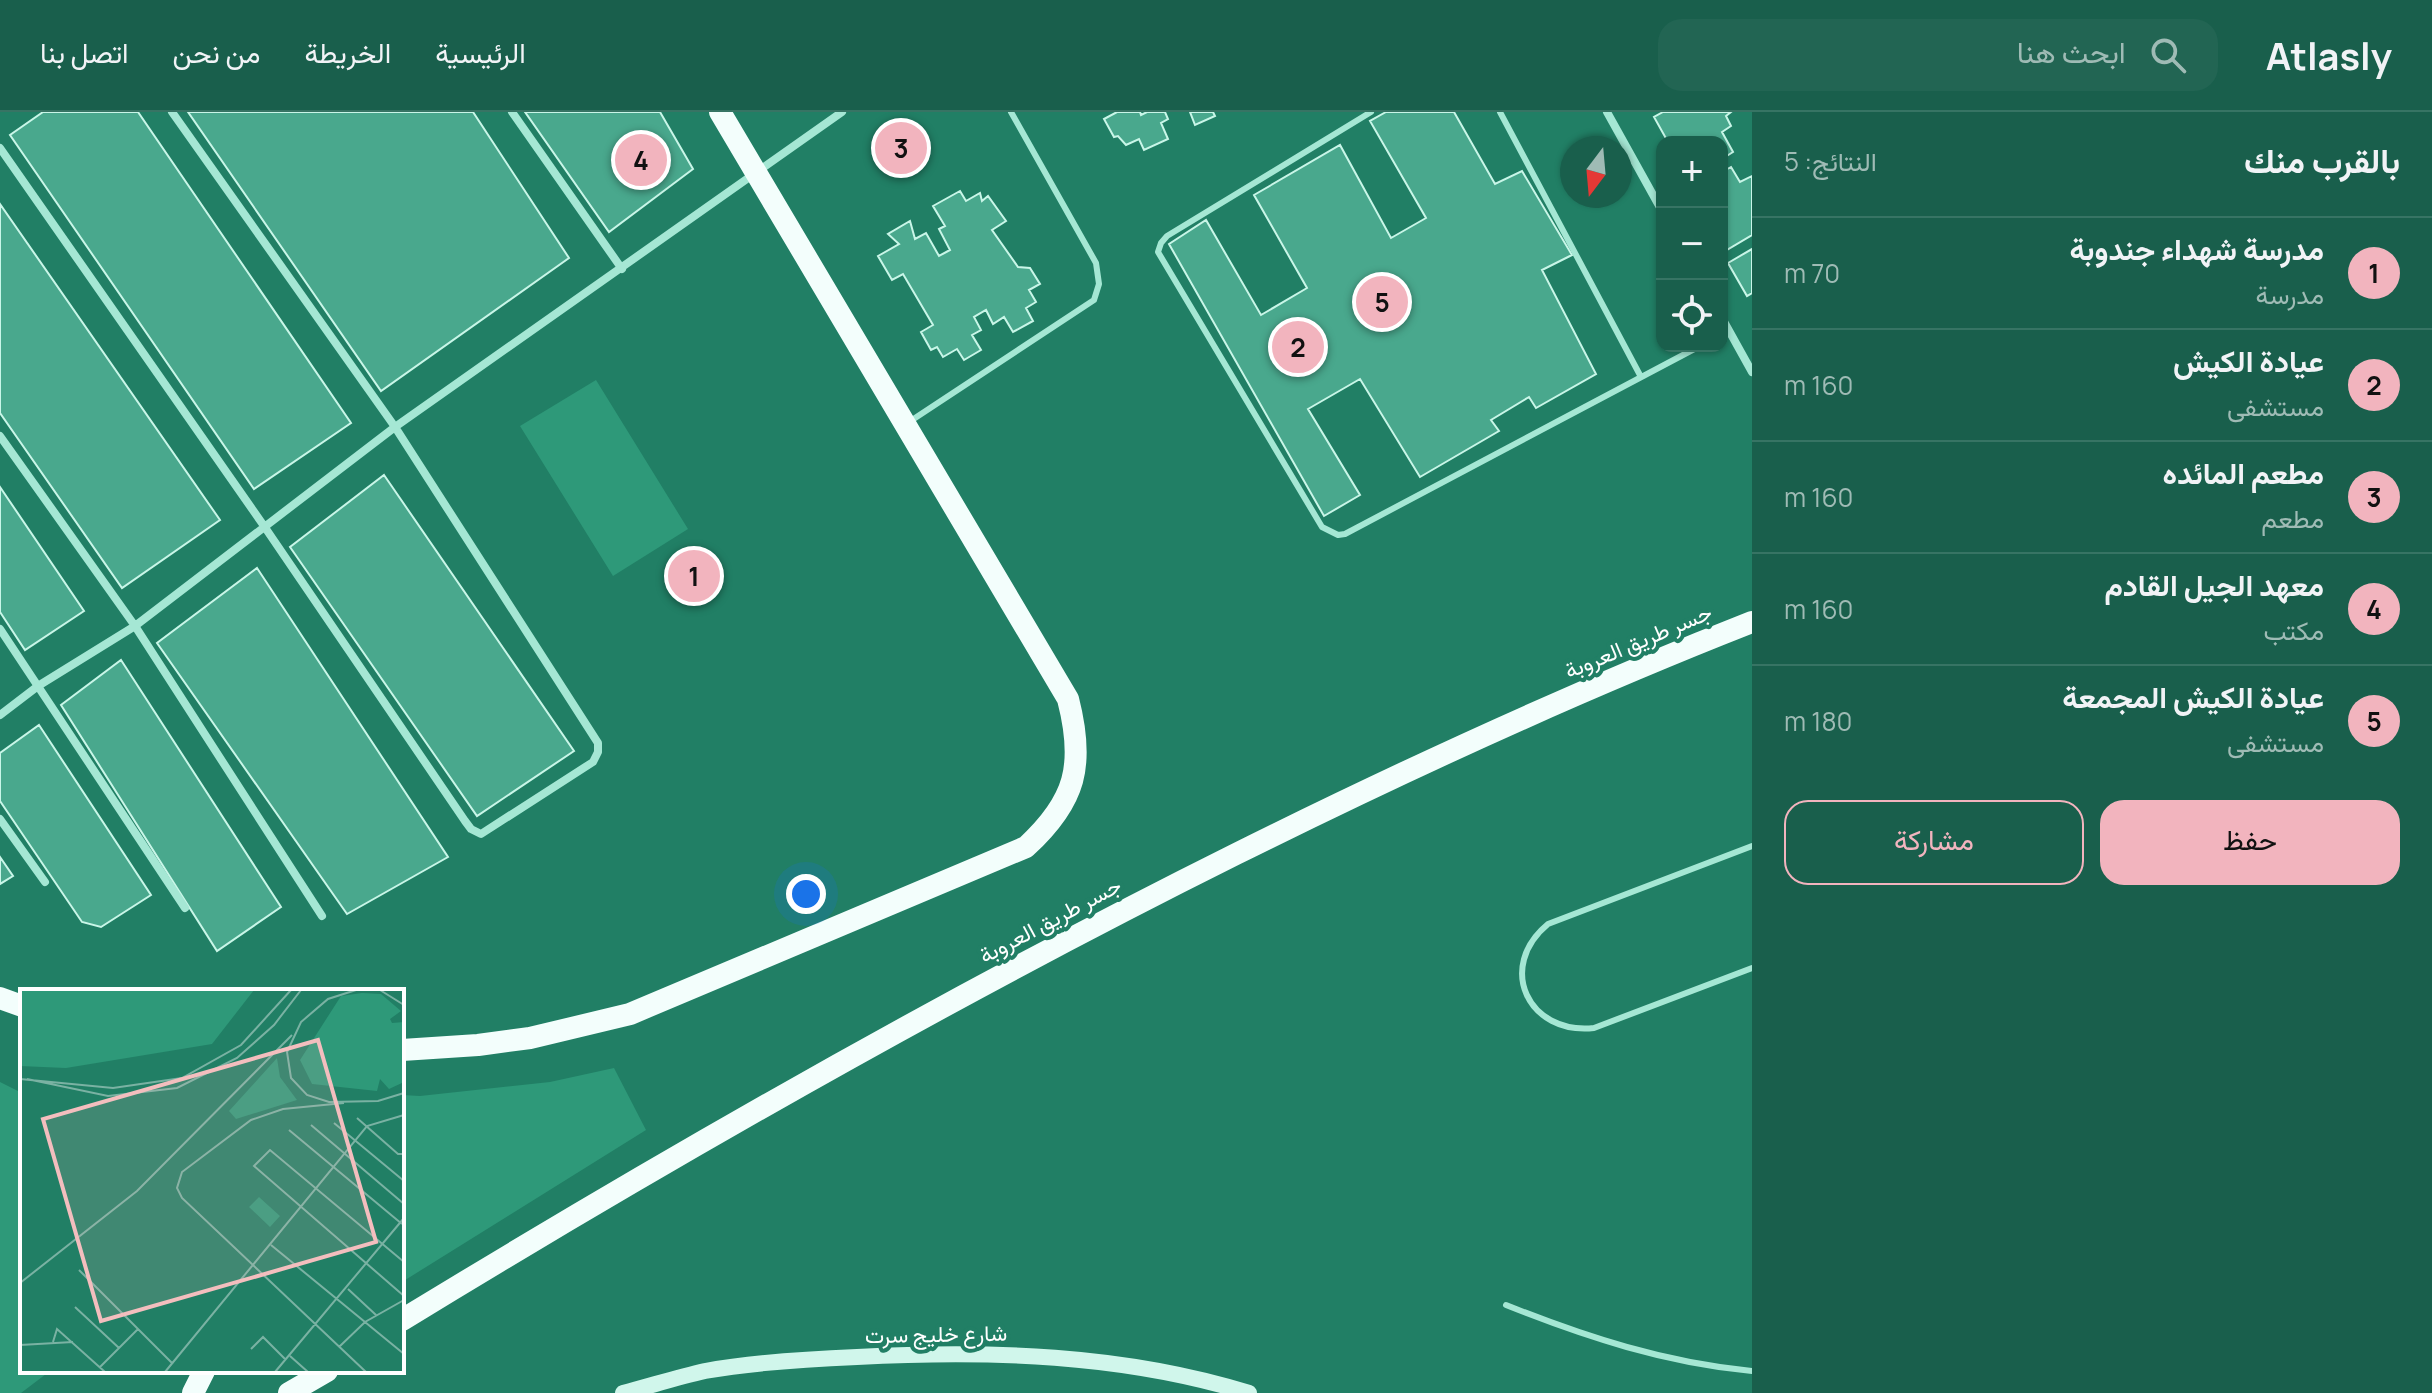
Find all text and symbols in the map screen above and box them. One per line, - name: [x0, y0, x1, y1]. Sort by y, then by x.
- search box: [1658, 19, 2218, 91]
- text: Atlasly: [2266, 29, 2392, 81]
- text: ابحث هنا: [2017, 31, 2126, 72]
- text: اتصل بنا: [40, 33, 129, 71]
- text: من نحن: [173, 33, 261, 71]
- text: الخريطة: [305, 33, 391, 71]
- text: الرئيسية: [435, 33, 526, 71]
- icon: search: [2146, 33, 2190, 77]
- pin: 3: [875, 118, 927, 178]
- pin: 4: [615, 130, 667, 190]
- north arrow: [1560, 136, 1632, 208]
- map controls: [1656, 136, 1728, 352]
- button: +: [1656, 136, 1728, 208]
- text: بالقرب منك: [2244, 137, 2400, 183]
- text: النتائج: 5: [1784, 143, 1877, 179]
- button: −: [1656, 208, 1728, 280]
- text: مدرسة شهداء جندوبة: [2069, 228, 2324, 269]
- text: 70 m: [1784, 255, 1840, 291]
- text: 1: [2368, 255, 2380, 291]
- pin: 5: [1356, 272, 1408, 332]
- text: مدرسة: [2255, 276, 2324, 312]
- button: locate: [1656, 280, 1728, 352]
- pin: 2: [1272, 317, 1324, 377]
- text: عيادة الكيش: [2173, 340, 2324, 381]
- text: 160 m: [1784, 367, 1853, 403]
- text: 2: [2366, 367, 2382, 403]
- text: مستشفى: [2227, 388, 2324, 424]
- text: مطعم المائده: [2162, 452, 2324, 493]
- text: 160 m: [1784, 479, 1853, 515]
- text: 3: [2366, 479, 2382, 515]
- text: مطعم: [2261, 500, 2324, 536]
- pin: 1: [668, 546, 720, 606]
- text: معهد الجيل القادم: [2104, 564, 2324, 605]
- text: 160 m: [1784, 591, 1853, 627]
- text: 4: [2366, 591, 2382, 627]
- street label: جسر طريق العروبة: [1560, 596, 1716, 686]
- text: مكتب: [2263, 612, 2324, 648]
- text: عيادة الكيش المجمعة: [2062, 676, 2324, 717]
- text: 180 m: [1784, 703, 1852, 739]
- text: 5: [2366, 703, 2382, 739]
- text: مستشفى: [2227, 724, 2324, 760]
- button: مشاركة: [1784, 800, 2084, 885]
- button: حفظ: [2100, 800, 2400, 885]
- street label: جسر طريق العروبة: [974, 870, 1126, 970]
- your location: [786, 874, 826, 914]
- inset map: [20, 989, 404, 1373]
- street label: شارع خليج سرت: [865, 1318, 1007, 1350]

